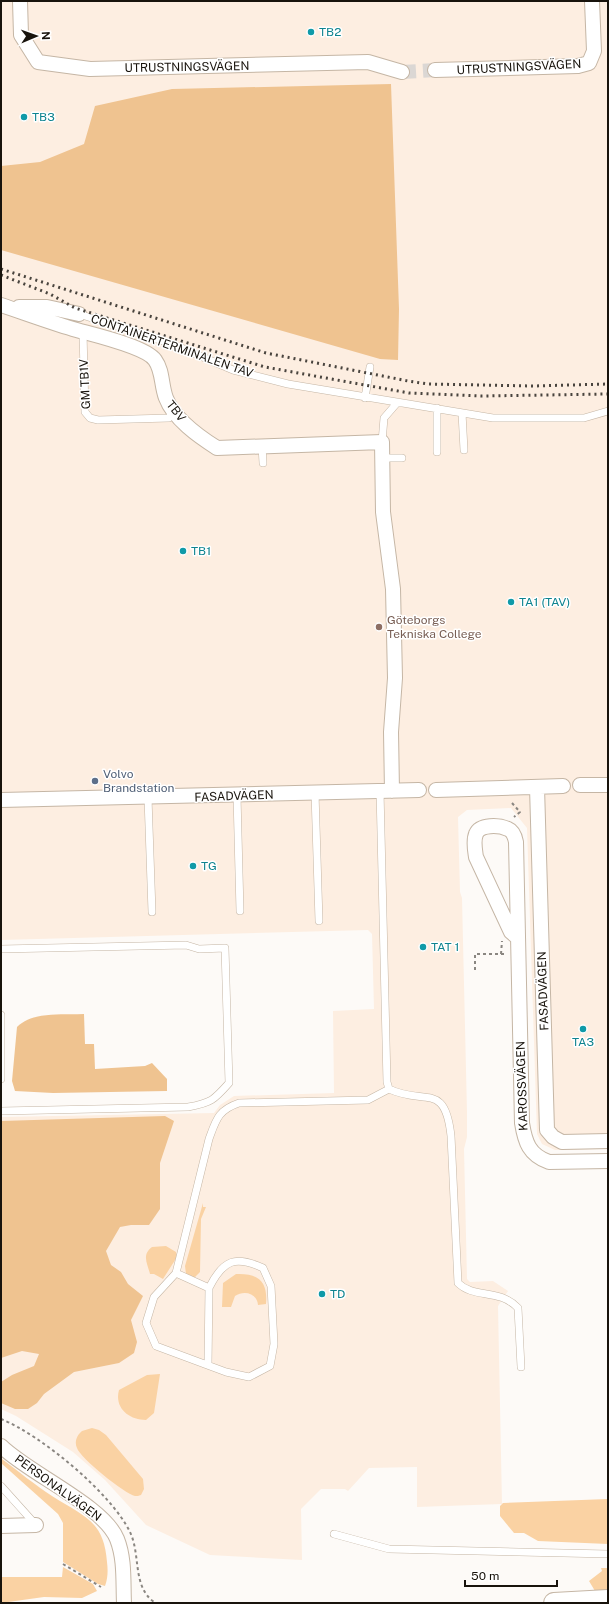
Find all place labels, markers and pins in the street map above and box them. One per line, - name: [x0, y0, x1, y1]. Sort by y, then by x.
- place label: TB2: [319, 25, 341, 39]
- marker: TB2: [306, 27, 316, 37]
- place label: TB3: [32, 110, 55, 124]
- marker: TB3: [19, 112, 29, 122]
- place label: TB1: [191, 544, 211, 558]
- marker: TB1: [178, 546, 188, 556]
- place label: TA1 (TAV): [519, 595, 570, 609]
- marker: TA1 (TAV): [506, 597, 516, 607]
- place label: Göteborgs Tekniska College: [387, 613, 482, 641]
- marker: Göteborgs Tekniska College: [374, 622, 384, 632]
- place label: Volvo Brandstation: [103, 767, 175, 795]
- marker: Volvo Brandstation: [90, 776, 100, 786]
- place label: TG: [201, 859, 217, 873]
- marker: TG: [188, 861, 198, 871]
- place label: TAT 1: [431, 940, 459, 954]
- marker: TAT 1: [418, 942, 428, 952]
- marker: TA3: [578, 1024, 588, 1034]
- place label: TA3: [572, 1035, 594, 1049]
- place label: TD: [330, 1287, 345, 1301]
- marker: TD: [317, 1289, 327, 1299]

